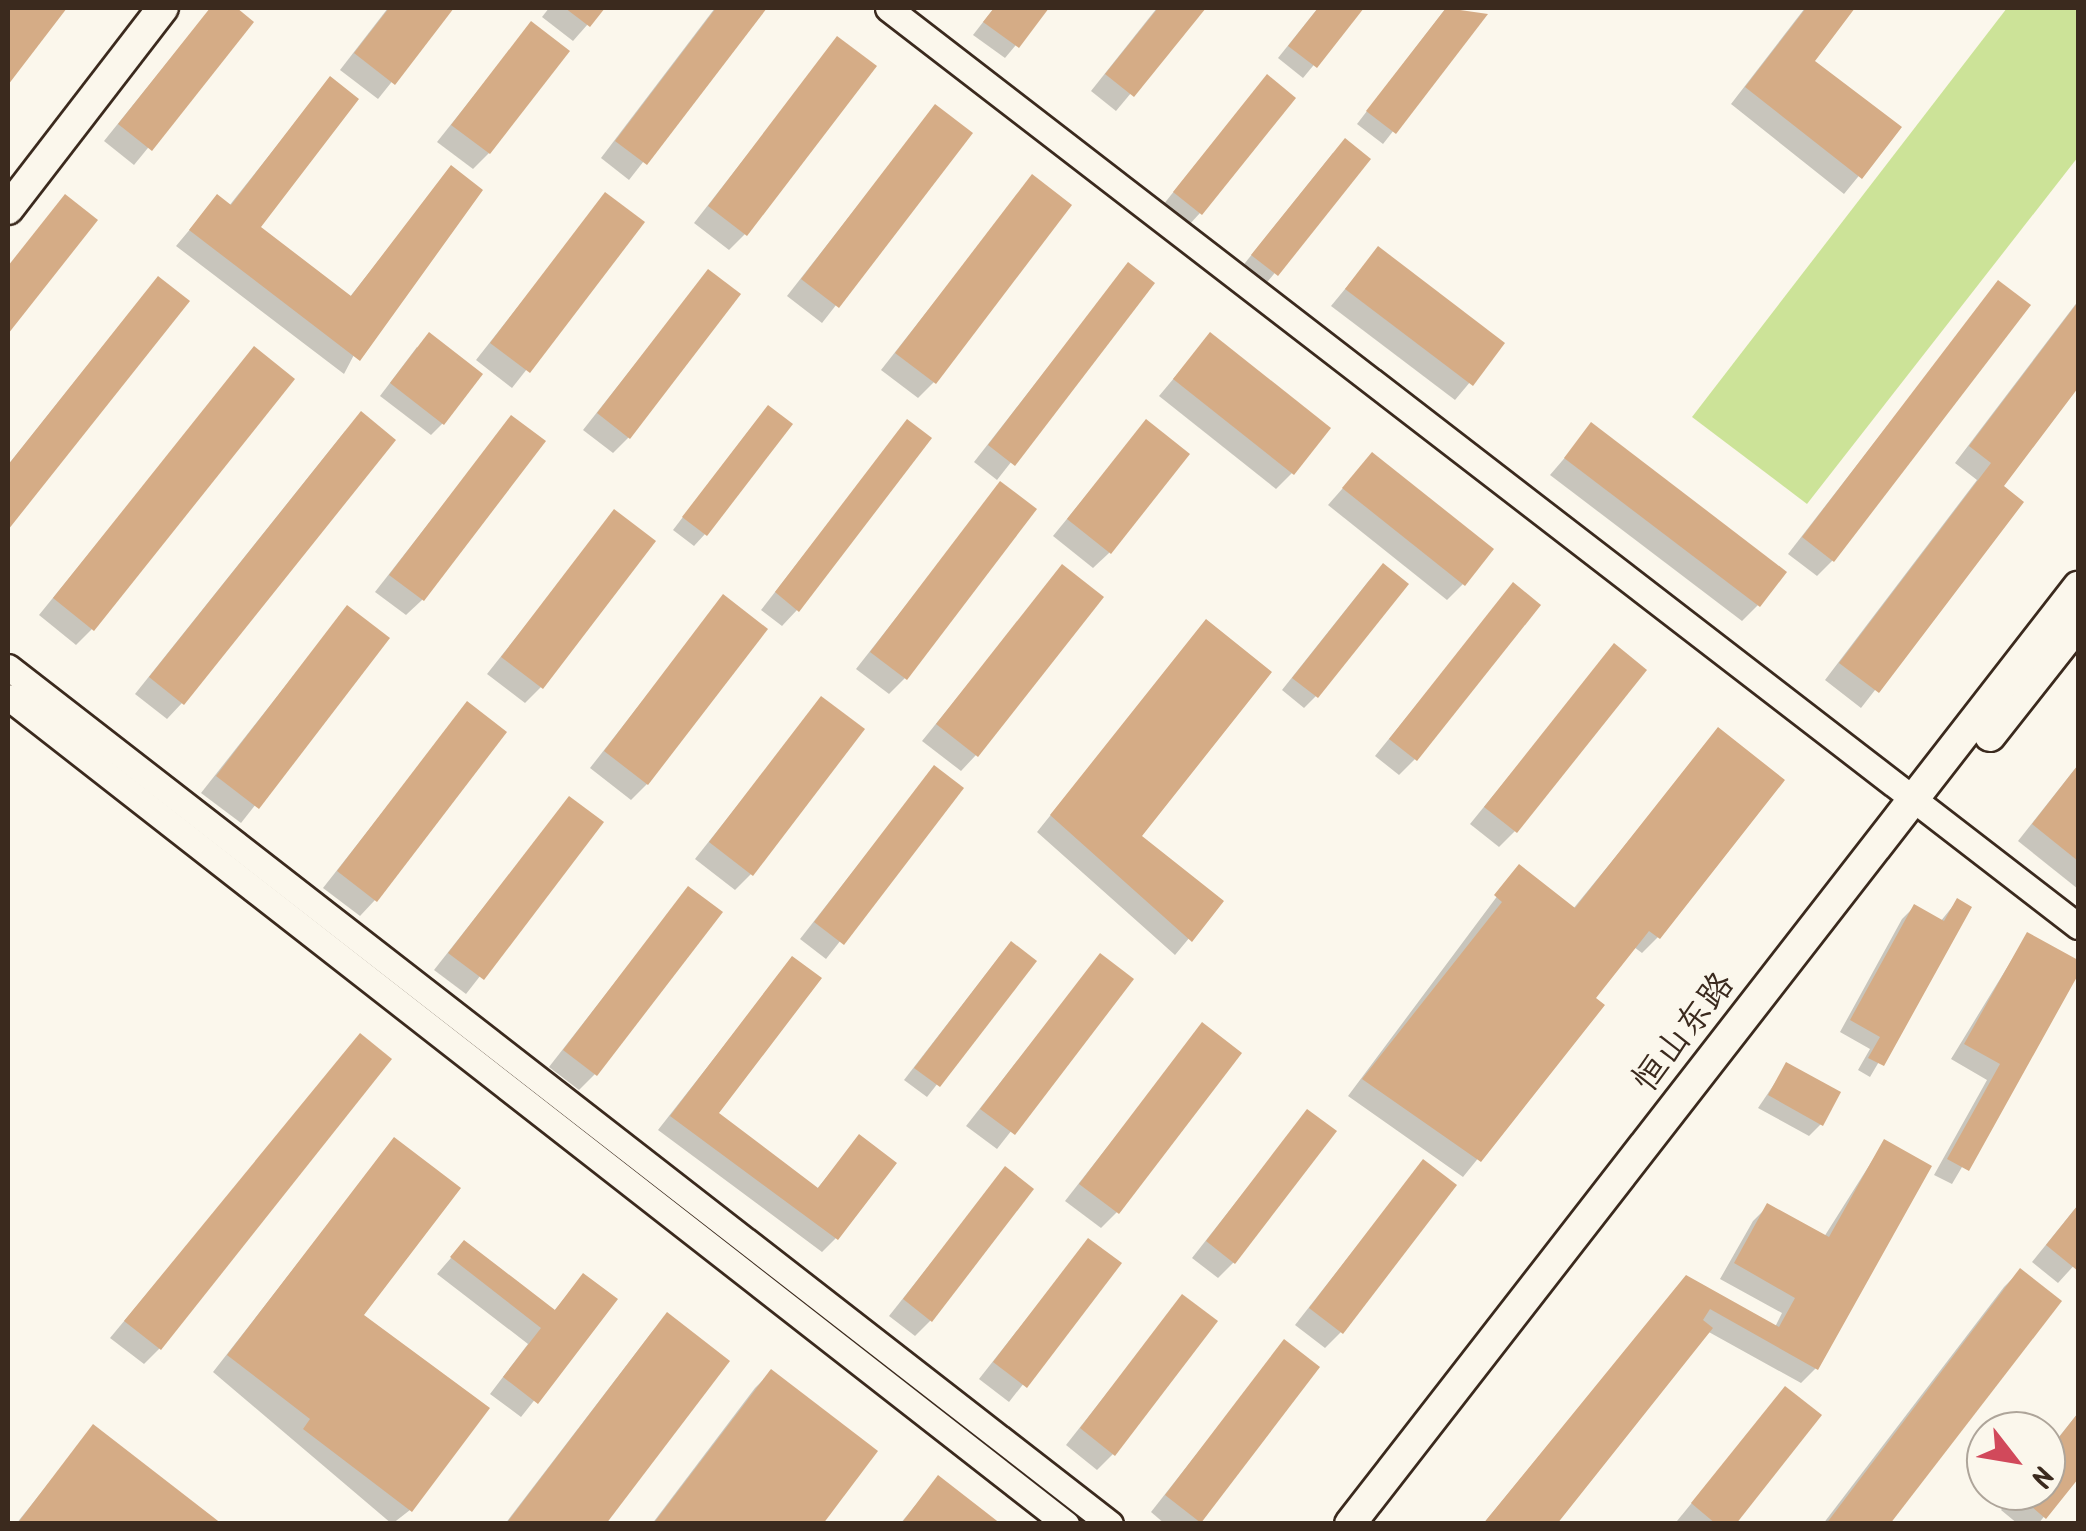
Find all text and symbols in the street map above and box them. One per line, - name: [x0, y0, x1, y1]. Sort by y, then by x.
- street label: 恒山东路: [1625, 965, 1745, 1101]
- north arrow: [1966, 1411, 2066, 1511]
- text: N: [2017, 1457, 2064, 1495]

